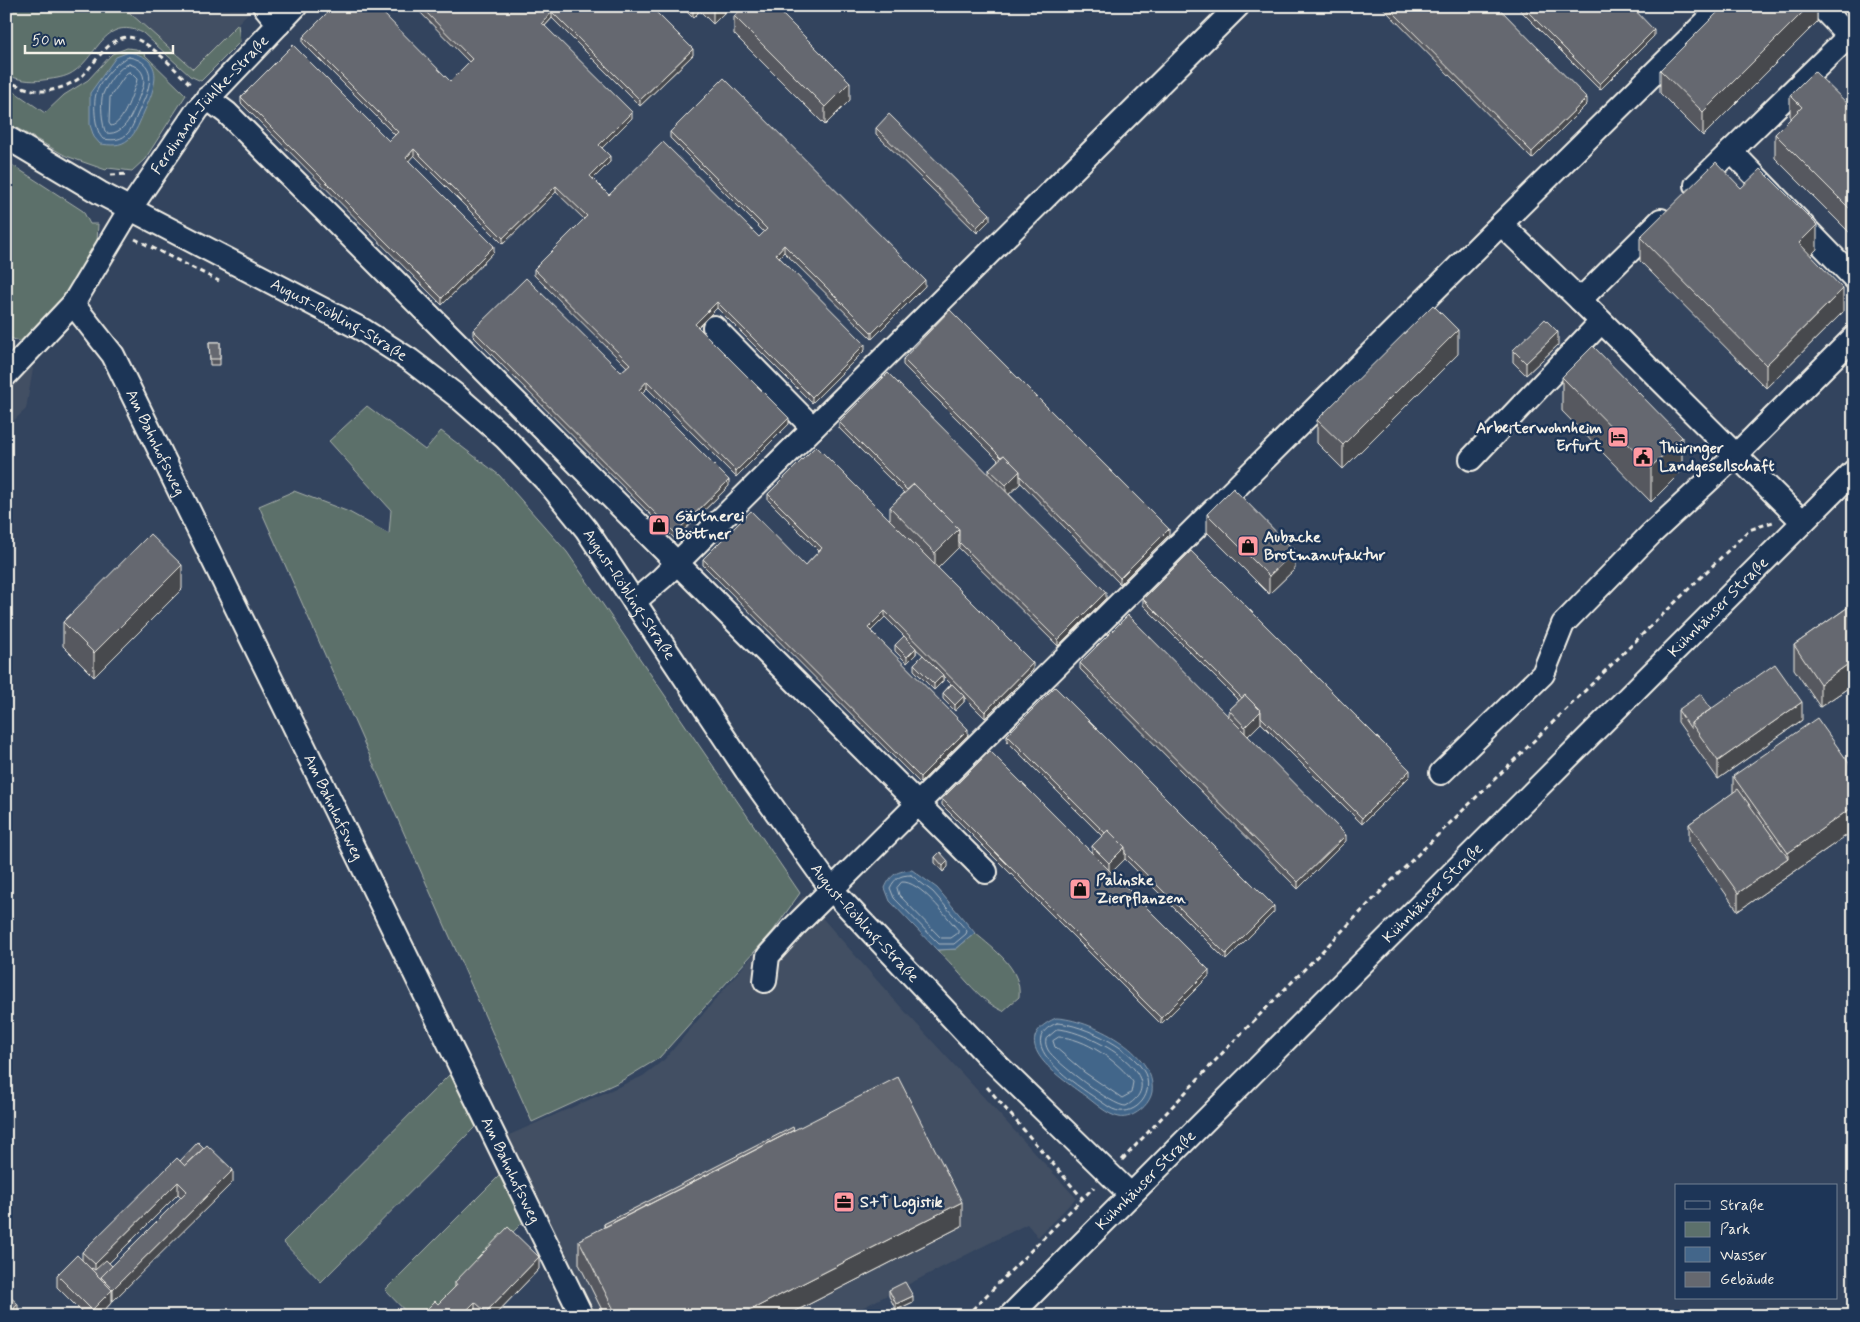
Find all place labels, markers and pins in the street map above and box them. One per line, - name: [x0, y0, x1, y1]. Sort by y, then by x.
- place label: Arbeiterwohnheim Erfurt: [1476, 418, 1603, 457]
- hotel icon: Arbeiterwohnheim Erfurt: [1606, 425, 1630, 449]
- place label: Thüringer Landgesellschaft: [1659, 438, 1774, 478]
- public building icon: Thüringer Landgesellschaft: [1631, 445, 1655, 469]
- place label: Gärtnerei Böttner: [675, 506, 744, 545]
- shop icon: Gärtnerei Böttner: [647, 513, 671, 537]
- place label: Aubacke Brotmanufaktur: [1264, 527, 1386, 566]
- shop icon: Aubacke Brotmanufaktur: [1236, 534, 1260, 558]
- place label: Palinske Zierpflanzen: [1096, 870, 1187, 909]
- shop icon: Palinske Zierpflanzen: [1068, 877, 1092, 901]
- office icon: S+T Logistik: [832, 1190, 856, 1214]
- place label: S+T Logistik: [860, 1192, 943, 1215]

